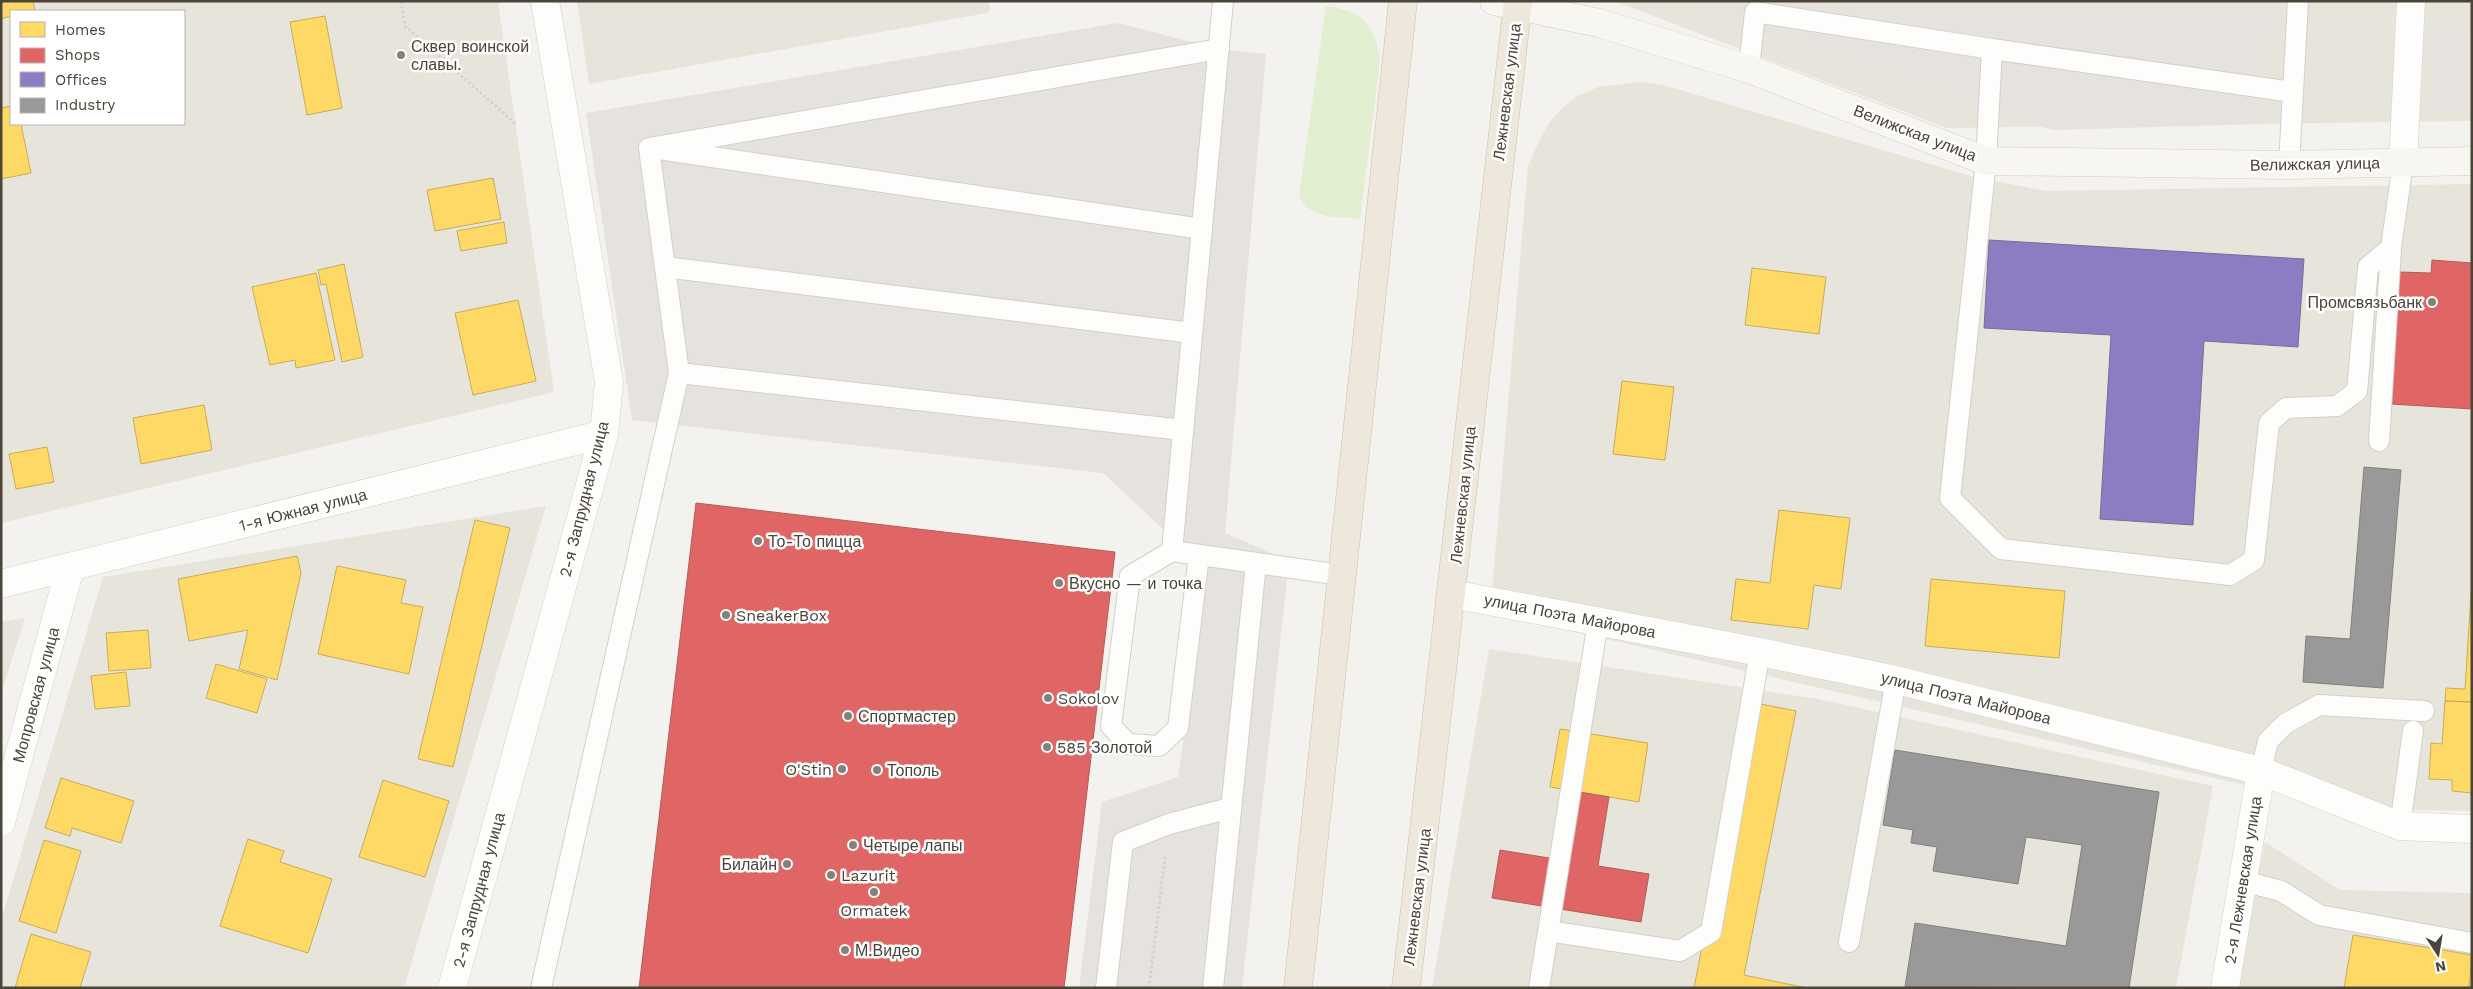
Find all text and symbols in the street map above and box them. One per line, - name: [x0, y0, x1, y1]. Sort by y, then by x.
- legend: [10, 10, 185, 125]
- text: Homes: [55, 21, 106, 39]
- street label: Лежневская улица: [1489, 22, 1525, 162]
- place label: Сквер воинской славы.: [411, 37, 529, 74]
- text: Shops: [55, 46, 100, 64]
- marker: Сквер воинской славы.: [395, 49, 407, 61]
- text: Offices: [55, 71, 107, 89]
- text: Industry: [55, 96, 116, 114]
- street label: Велижская улица: [1851, 101, 1979, 165]
- street label: Велижская улица: [2250, 153, 2380, 175]
- place label: Промсвязьбанк: [2308, 293, 2423, 312]
- marker: Промсвязьбанк: [2426, 296, 2438, 308]
- street label: 2-я Запрудная улица: [555, 419, 613, 579]
- street label: Лежневская улица: [1446, 425, 1480, 565]
- street label: 1-я Южная улица: [237, 485, 369, 535]
- place label: То-То пицца: [768, 532, 861, 551]
- marker: То-То пицца: [752, 535, 764, 547]
- place label: Вкусно — и точка: [1069, 574, 1202, 593]
- marker: Вкусно — и точка: [1053, 577, 1065, 589]
- street label: улица Поэта Майорова: [1483, 590, 1658, 642]
- place label: SneakerBox: [736, 606, 827, 625]
- marker: SneakerBox: [720, 609, 732, 621]
- street label: Мопровская улица: [9, 625, 63, 765]
- street label: улица Поэта Майорова: [1879, 668, 2053, 728]
- place label: Sokolov: [1058, 689, 1120, 708]
- marker: Sokolov: [1042, 692, 1054, 704]
- place label: Спортмастер: [858, 707, 956, 726]
- marker: Спортмастер: [842, 710, 854, 722]
- place label: 585 Золотой: [1057, 738, 1152, 757]
- marker: 585 Золотой: [1041, 741, 1053, 753]
- place label: O'Stin: [785, 760, 832, 779]
- place label: Тополь: [887, 761, 939, 780]
- marker: O'Stin: [836, 763, 848, 775]
- marker: Тополь: [871, 764, 883, 776]
- street label: 2-я Лежневская улица: [2220, 795, 2266, 965]
- street label: 2-я Запрудная улица: [449, 810, 509, 970]
- street label: Лежневская улица: [1399, 827, 1435, 967]
- place label: Четыре лапы: [863, 836, 963, 855]
- marker: Четыре лапы: [847, 839, 859, 851]
- place label: Билайн: [722, 855, 777, 874]
- marker: Билайн: [781, 858, 793, 870]
- place label: Lazurit: [841, 866, 896, 885]
- marker: Lazurit: [825, 869, 837, 881]
- marker: Ormatek: [868, 886, 880, 898]
- place label: Ormatek: [840, 901, 908, 920]
- north arrow: [2413, 929, 2463, 979]
- place label: М.Видео: [855, 941, 919, 960]
- marker: М.Видео: [839, 944, 851, 956]
- text: N: [2434, 958, 2447, 976]

